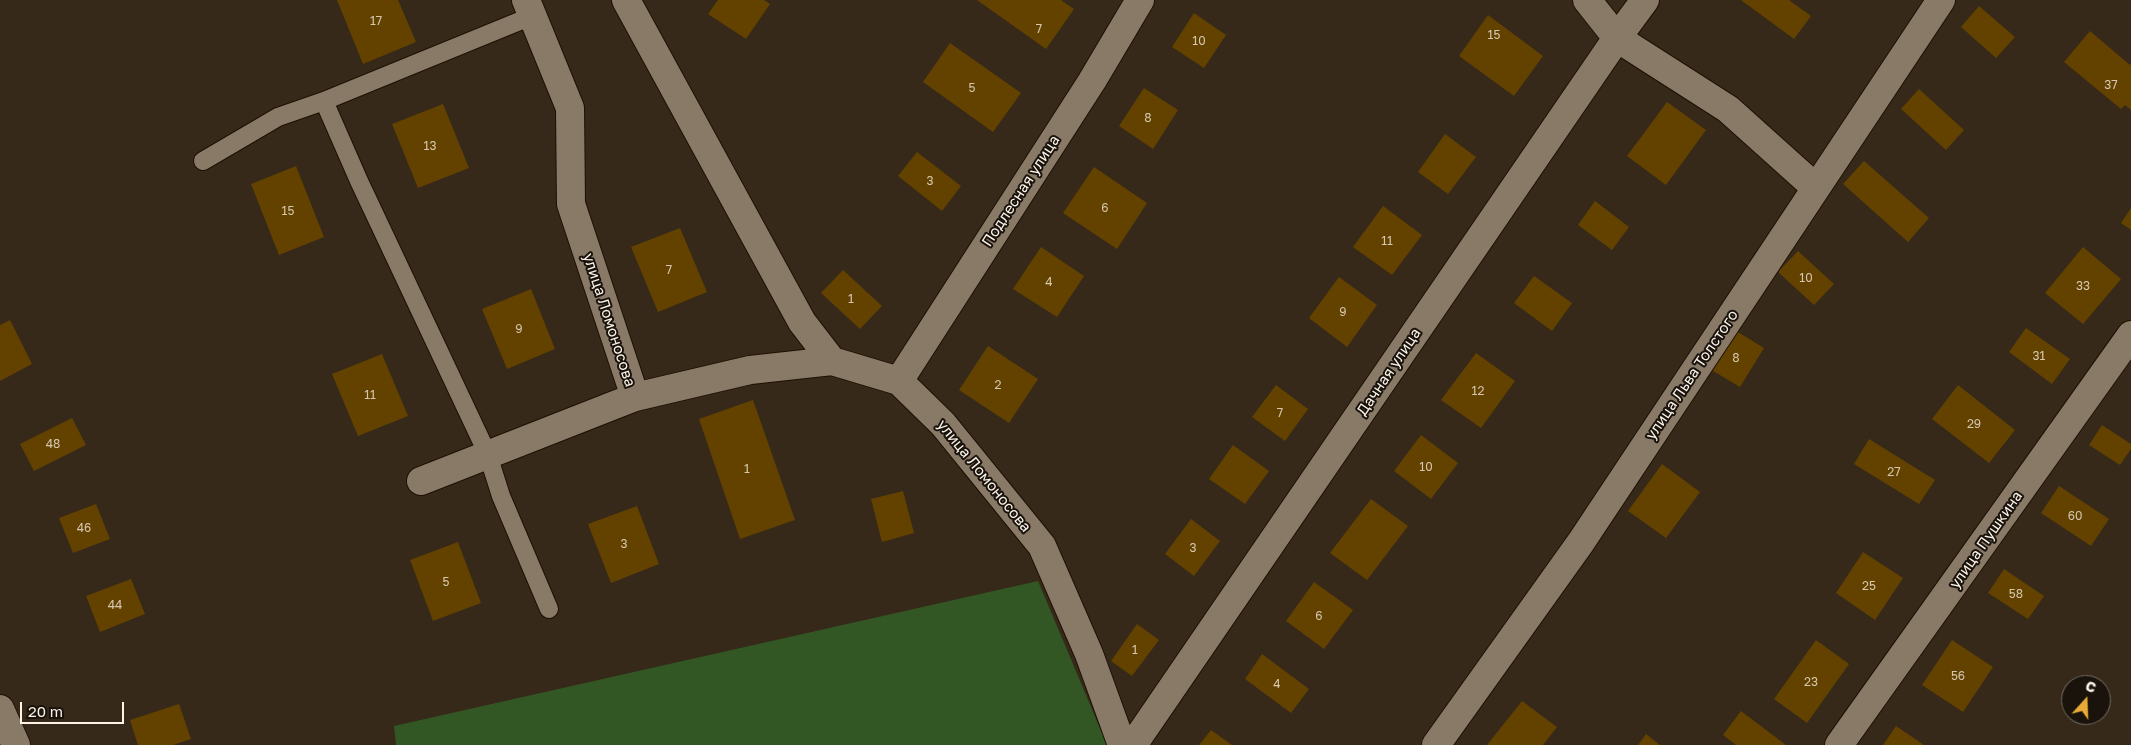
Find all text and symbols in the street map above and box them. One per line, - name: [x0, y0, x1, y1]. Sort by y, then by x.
- house number: 17: [370, 14, 382, 28]
- house number: 7: [1036, 22, 1042, 36]
- house number: 15: [1488, 28, 1500, 42]
- house number: 10: [1192, 34, 1206, 48]
- house number: 37: [2104, 78, 2118, 92]
- house number: 5: [969, 81, 975, 95]
- house number: 8: [1144, 111, 1152, 125]
- street label: Подлесная улица: [978, 132, 1064, 250]
- house number: 13: [424, 139, 436, 153]
- house number: 3: [926, 174, 934, 188]
- house number: 6: [1101, 201, 1109, 215]
- house number: 15: [282, 204, 294, 218]
- house number: 11: [1381, 234, 1393, 248]
- street label: улица Ломоносова: [579, 251, 639, 389]
- house number: 7: [666, 263, 672, 277]
- house number: 10: [1799, 271, 1813, 285]
- house number: 4: [1045, 275, 1053, 289]
- house number: 33: [2076, 279, 2090, 293]
- house number: 1: [848, 292, 854, 306]
- house number: 9: [1339, 305, 1347, 319]
- street label: улица Льва Толстого: [1642, 307, 1742, 443]
- house number: 9: [515, 322, 523, 336]
- street label: Дачная улица: [1353, 325, 1425, 419]
- house number: 31: [2033, 349, 2045, 363]
- house number: 8: [1732, 351, 1740, 365]
- house number: 2: [995, 378, 1001, 392]
- house number: 12: [1472, 384, 1484, 398]
- house number: 11: [364, 388, 376, 402]
- house number: 7: [1277, 406, 1283, 420]
- street label: улица Ломоносова: [933, 416, 1035, 536]
- house number: 29: [1967, 417, 1981, 431]
- house number: 48: [46, 437, 60, 451]
- house number: 10: [1419, 460, 1433, 474]
- house number: 1: [744, 462, 750, 476]
- house number: 27: [1887, 465, 1901, 479]
- street label: улица Пушкина: [1946, 488, 2026, 592]
- house number: 60: [2068, 509, 2082, 523]
- house number: 46: [77, 521, 91, 535]
- house number: 3: [620, 537, 628, 551]
- house number: 3: [1189, 541, 1197, 555]
- house number: 5: [443, 575, 449, 589]
- house number: 25: [1862, 579, 1876, 593]
- house number: 58: [2009, 587, 2023, 601]
- house number: 44: [108, 598, 122, 612]
- house number: 6: [1315, 609, 1323, 623]
- house number: 1: [1132, 643, 1138, 657]
- house number: 56: [1951, 669, 1965, 683]
- house number: 23: [1804, 675, 1818, 689]
- north arrow: [2061, 675, 2111, 725]
- house number: 4: [1273, 677, 1281, 691]
- text: С: [2083, 677, 2099, 696]
- scale bar: [22, 692, 126, 724]
- text: 20 m: [28, 702, 63, 720]

